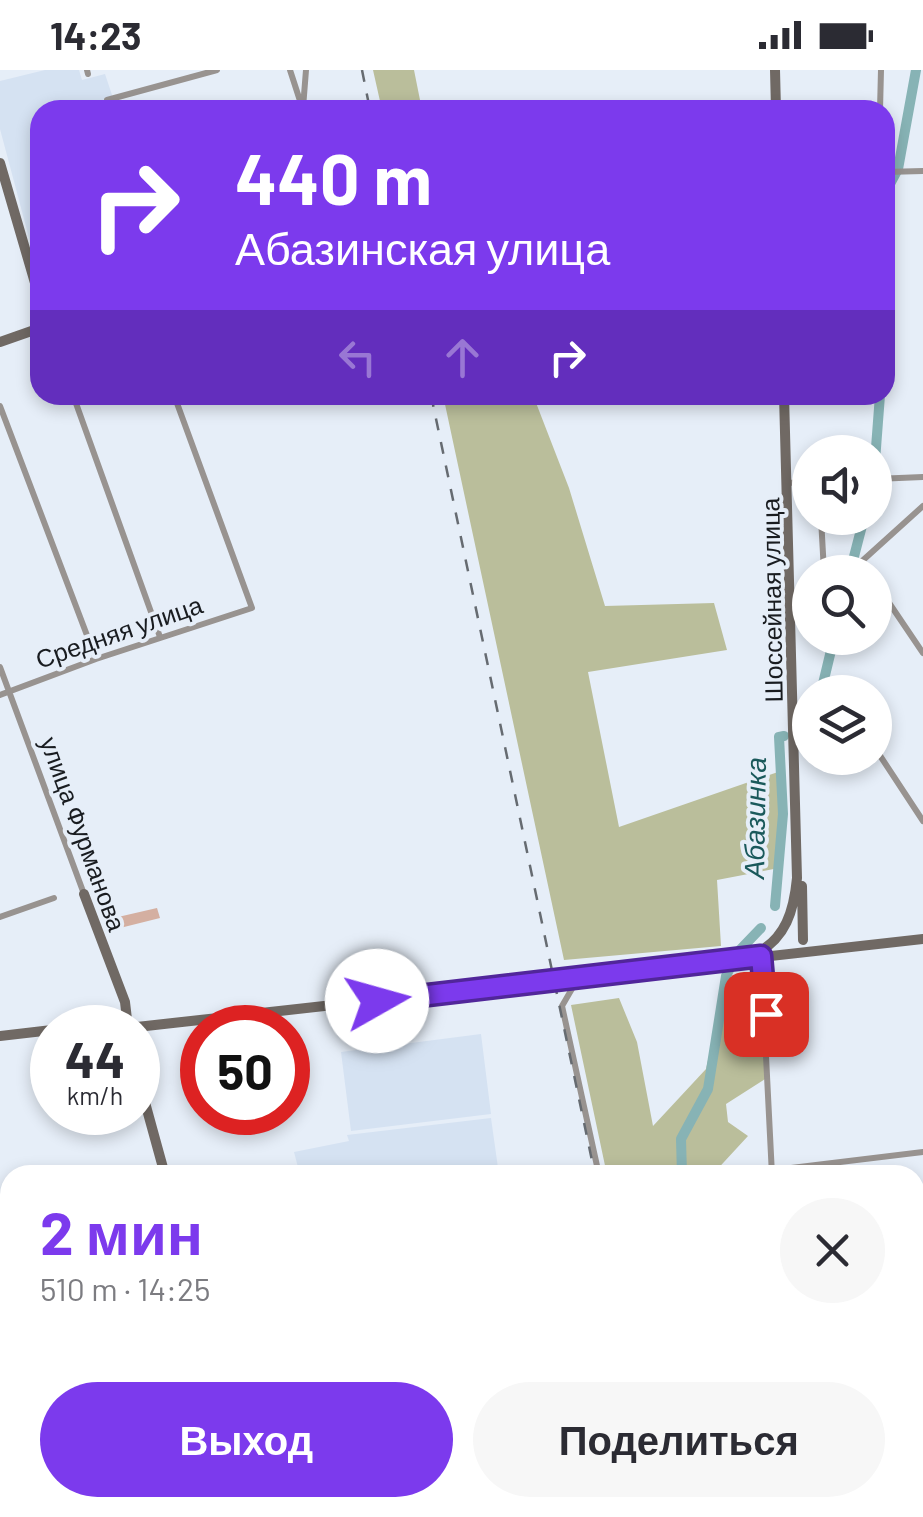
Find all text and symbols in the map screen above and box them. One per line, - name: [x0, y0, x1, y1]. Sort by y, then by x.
- text: 14:23: [50, 12, 142, 58]
- text: 440 m: [235, 135, 432, 219]
- icon: right: [70, 140, 200, 270]
- text: Абазинская улица: [235, 220, 610, 274]
- icon: left: [330, 330, 385, 385]
- icon: ahead: [435, 330, 490, 385]
- icon: right: [540, 330, 595, 385]
- map controls: [792, 435, 892, 775]
- button: sound: [792, 435, 892, 535]
- street label: Шоссейная улица: [754, 497, 788, 703]
- button: search: [792, 555, 892, 655]
- street label: Средняя улица: [31, 588, 206, 674]
- button: layers: [792, 675, 892, 775]
- street label: улица Фурманова: [35, 732, 133, 935]
- water label: Абазинка: [736, 757, 772, 881]
- position arrow: [325, 949, 429, 1053]
- pin: [724, 972, 809, 1057]
- icon: arrive: [739, 987, 794, 1042]
- speed limit sign: 50: [180, 1005, 310, 1135]
- text: 44: [65, 1028, 125, 1088]
- text: km/h: [67, 1080, 123, 1110]
- text: 2 мин: [40, 1195, 203, 1267]
- button: close: [780, 1198, 885, 1303]
- text: 510 m · 14:25: [40, 1269, 211, 1307]
- button: Выход: [40, 1382, 453, 1497]
- button: Поделиться: [473, 1382, 885, 1497]

